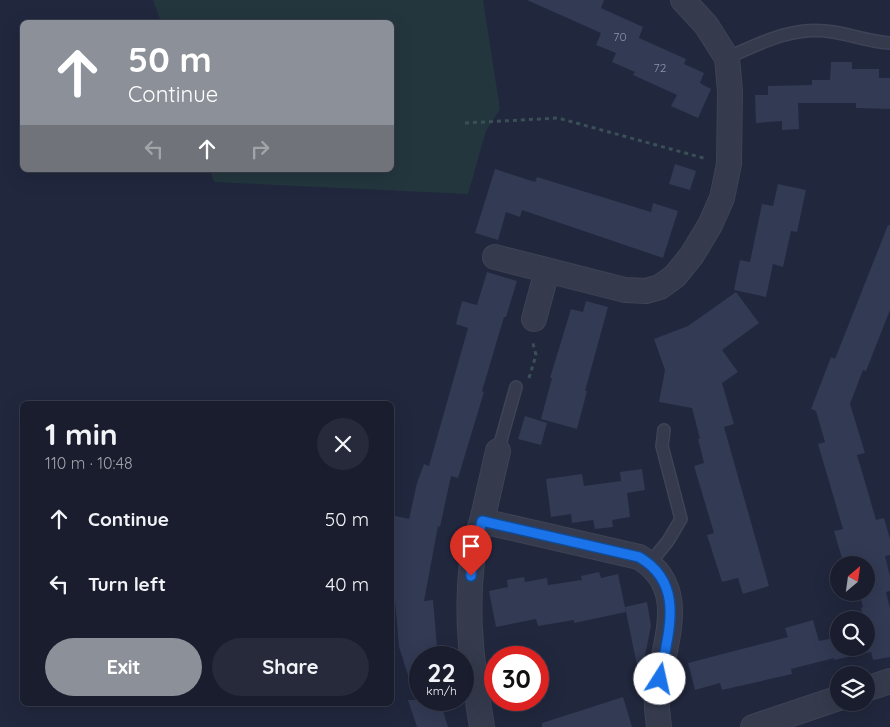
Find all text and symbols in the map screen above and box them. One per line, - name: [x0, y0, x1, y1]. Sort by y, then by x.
- house number: 70: [613, 29, 627, 44]
- text: 50 m: [128, 37, 212, 81]
- icon: ahead: [45, 40, 110, 105]
- house number: 72: [654, 60, 667, 75]
- text: Continue: [128, 80, 218, 108]
- icon: left: [140, 135, 168, 163]
- icon: ahead: [193, 135, 221, 163]
- icon: right: [246, 135, 274, 163]
- text: 1 min: [45, 415, 118, 453]
- button: close: [317, 418, 369, 470]
- text: 110 m · 10:48: [45, 453, 133, 473]
- icon: ahead: [45, 505, 73, 533]
- text: Continue: [88, 507, 169, 531]
- text: 50 m: [325, 507, 369, 531]
- pin: [450, 525, 492, 576]
- icon: arrive: [457, 532, 485, 560]
- north arrow: [830, 556, 875, 601]
- map controls: [830, 556, 875, 711]
- icon: left: [45, 570, 73, 598]
- text: Turn left: [88, 572, 166, 596]
- text: 40 m: [325, 572, 369, 596]
- button: search: [830, 611, 875, 656]
- button: Exit: [45, 638, 202, 696]
- button: Share: [212, 638, 369, 696]
- speed limit sign: 30: [484, 646, 549, 711]
- position arrow: [633, 652, 685, 704]
- text: 22: [427, 657, 456, 688]
- button: layers: [830, 666, 875, 711]
- text: km/h: [426, 683, 457, 698]

